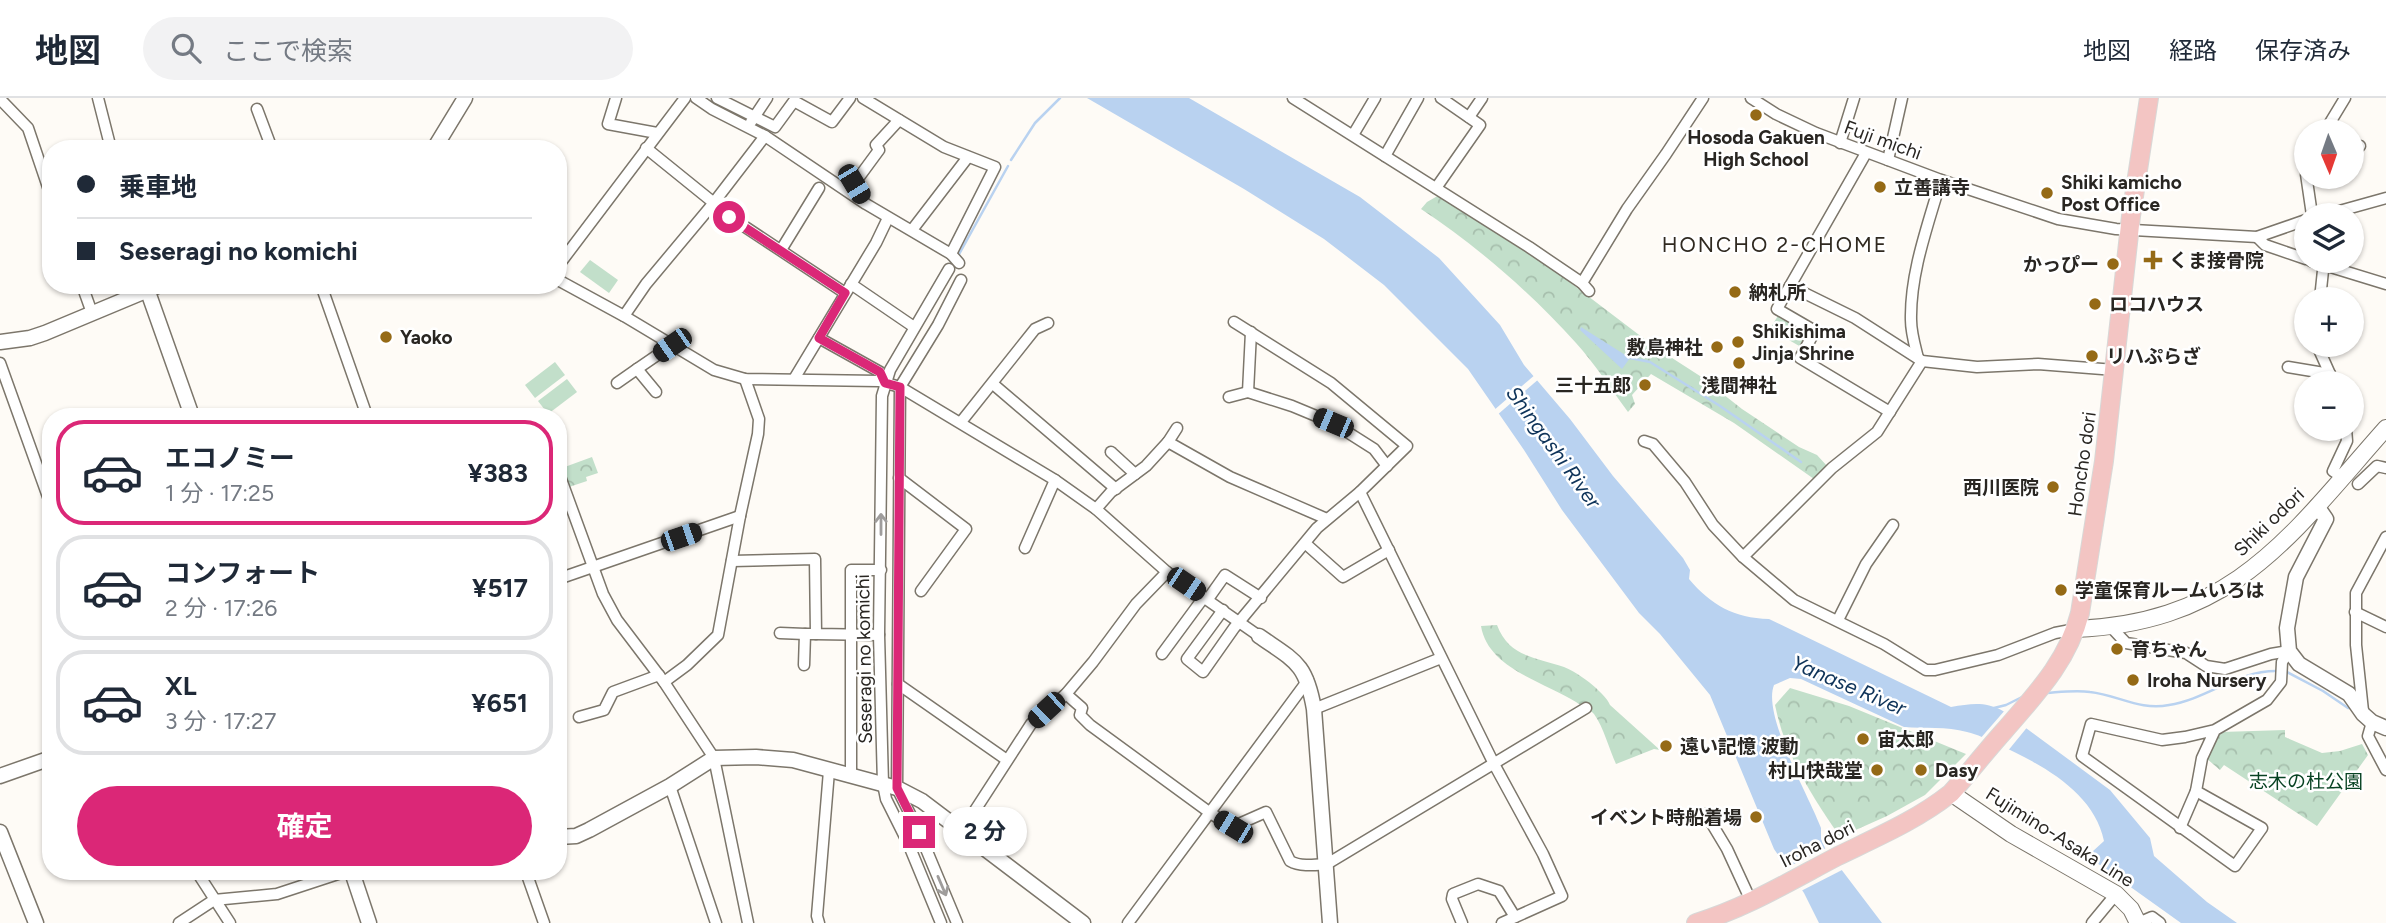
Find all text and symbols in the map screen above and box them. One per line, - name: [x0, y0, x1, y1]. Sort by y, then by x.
- search box: [143, 17, 633, 80]
- icon: search: [167, 29, 205, 67]
- text: 地図: [35, 31, 101, 70]
- text: ここで検索: [223, 35, 353, 67]
- text: 地図: [2083, 36, 2131, 65]
- text: 経路: [2169, 36, 2217, 65]
- text: 保存済み: [2255, 36, 2351, 65]
- marker: Hosoda Gakuen High School: [1748, 107, 1764, 123]
- street label: Fuji michi: [1841, 115, 1925, 165]
- north arrow: [2294, 119, 2364, 189]
- map controls: [2294, 119, 2364, 441]
- place label: Hosoda Gakuen High School: [1687, 126, 1825, 171]
- car: [835, 161, 874, 207]
- text: 乗車地: [119, 171, 197, 203]
- place label: Shiki kamicho Post Office: [2061, 171, 2182, 216]
- place label: 立善講寺: [1894, 176, 1970, 199]
- marker: 立善講寺: [1872, 179, 1888, 195]
- marker: Shiki kamicho Post Office: [2039, 185, 2055, 201]
- route start: [713, 201, 745, 233]
- button: layers: [2294, 203, 2364, 273]
- district label: HONCHO 2-CHOME: [1662, 232, 1888, 257]
- text: Seseragi no komichi: [119, 235, 358, 267]
- place label: くま接骨院: [2169, 249, 2264, 272]
- marker: くま接骨院: [2143, 250, 2163, 270]
- place label: かっぴー: [2023, 253, 2099, 276]
- marker: かっぴー: [2105, 256, 2121, 272]
- place label: 納札所: [1749, 281, 1806, 304]
- marker: 納札所: [1727, 284, 1743, 300]
- button: +: [2294, 287, 2364, 357]
- place label: ロコハウス: [2109, 293, 2204, 316]
- marker: ロコハウス: [2087, 296, 2103, 312]
- place label: Shikishima Jinja Shrine: [1752, 320, 1855, 365]
- car: [649, 324, 696, 366]
- place label: Yaoko: [400, 326, 453, 349]
- marker: Yaoko: [378, 329, 394, 345]
- marker: Shikishima Jinja Shrine: [1730, 334, 1746, 350]
- place label: 敷島神社: [1627, 336, 1703, 359]
- marker: 敷島神社: [1709, 339, 1725, 355]
- place label: リハぷらざ: [2106, 345, 2201, 368]
- marker: リハぷらざ: [2084, 348, 2100, 364]
- marker: 浅間神社: [1731, 355, 1747, 371]
- button: −: [2294, 371, 2364, 441]
- place label: 三十五郎: [1555, 374, 1631, 397]
- place label: 浅間神社: [1701, 374, 1777, 397]
- marker: 三十五郎: [1637, 377, 1653, 393]
- water label: Shingashi River: [1501, 381, 1607, 514]
- car: [1310, 405, 1357, 441]
- street label: Honcho dori: [2063, 410, 2101, 518]
- icon: car: [81, 441, 144, 504]
- text: エコノミー: [165, 442, 295, 474]
- text: ¥383: [468, 457, 528, 489]
- place label: 西川医院: [1963, 476, 2039, 499]
- text: 1 分 · 17:25: [165, 479, 274, 507]
- marker: 西川医院: [2045, 479, 2061, 495]
- street label: Shiki odori: [2229, 483, 2309, 561]
- one-way arrow: [874, 513, 888, 536]
- car: [658, 520, 705, 554]
- icon: car: [81, 556, 144, 619]
- text: コンフォート: [165, 557, 320, 589]
- car: [1163, 564, 1210, 604]
- text: ¥517: [472, 572, 528, 604]
- street label: Seseragi no komichi: [851, 574, 877, 744]
- place label: 学童保育ルームいろは: [2075, 579, 2264, 602]
- marker: 学童保育ルームいろは: [2053, 582, 2069, 598]
- text: 2 分 · 17:26: [165, 594, 277, 622]
- place label: 育ちゃん: [2131, 638, 2207, 661]
- marker: 育ちゃん: [2109, 641, 2125, 657]
- water label: Yanase River: [1788, 650, 1911, 721]
- place label: Iroha Nursery: [2147, 669, 2266, 692]
- text: XL: [165, 670, 197, 702]
- icon: car: [81, 671, 144, 734]
- marker: Iroha Nursery: [2125, 672, 2141, 688]
- text: ¥651: [471, 687, 528, 719]
- car: [1024, 688, 1069, 732]
- text: 3 分 · 17:27: [165, 707, 276, 735]
- place label: 宙太郎: [1877, 728, 1934, 751]
- marker: 宙太郎: [1855, 731, 1871, 747]
- place label: 遠い記憶 波動: [1680, 735, 1799, 758]
- marker: 遠い記憶 波動: [1658, 738, 1674, 754]
- place label: 村山快哉堂: [1768, 759, 1863, 782]
- place label: Dasy: [1935, 759, 1978, 782]
- marker: 村山快哉堂: [1869, 762, 1885, 778]
- marker: Dasy: [1913, 762, 1929, 778]
- park label: 志木の杜公園: [2249, 770, 2363, 793]
- street label: Fujimino-Asaka Line: [1982, 782, 2138, 892]
- button: 確定: [77, 786, 532, 866]
- place label: イベント時船着場: [1590, 806, 1742, 829]
- car: [1210, 807, 1257, 847]
- callout: 2 分: [944, 808, 1028, 856]
- marker: イベント時船着場: [1748, 809, 1764, 825]
- street label: Iroha dori: [1776, 815, 1858, 873]
- route end: [903, 816, 935, 848]
- text: 2 分: [964, 817, 1006, 845]
- one-way arrow: [936, 875, 949, 896]

